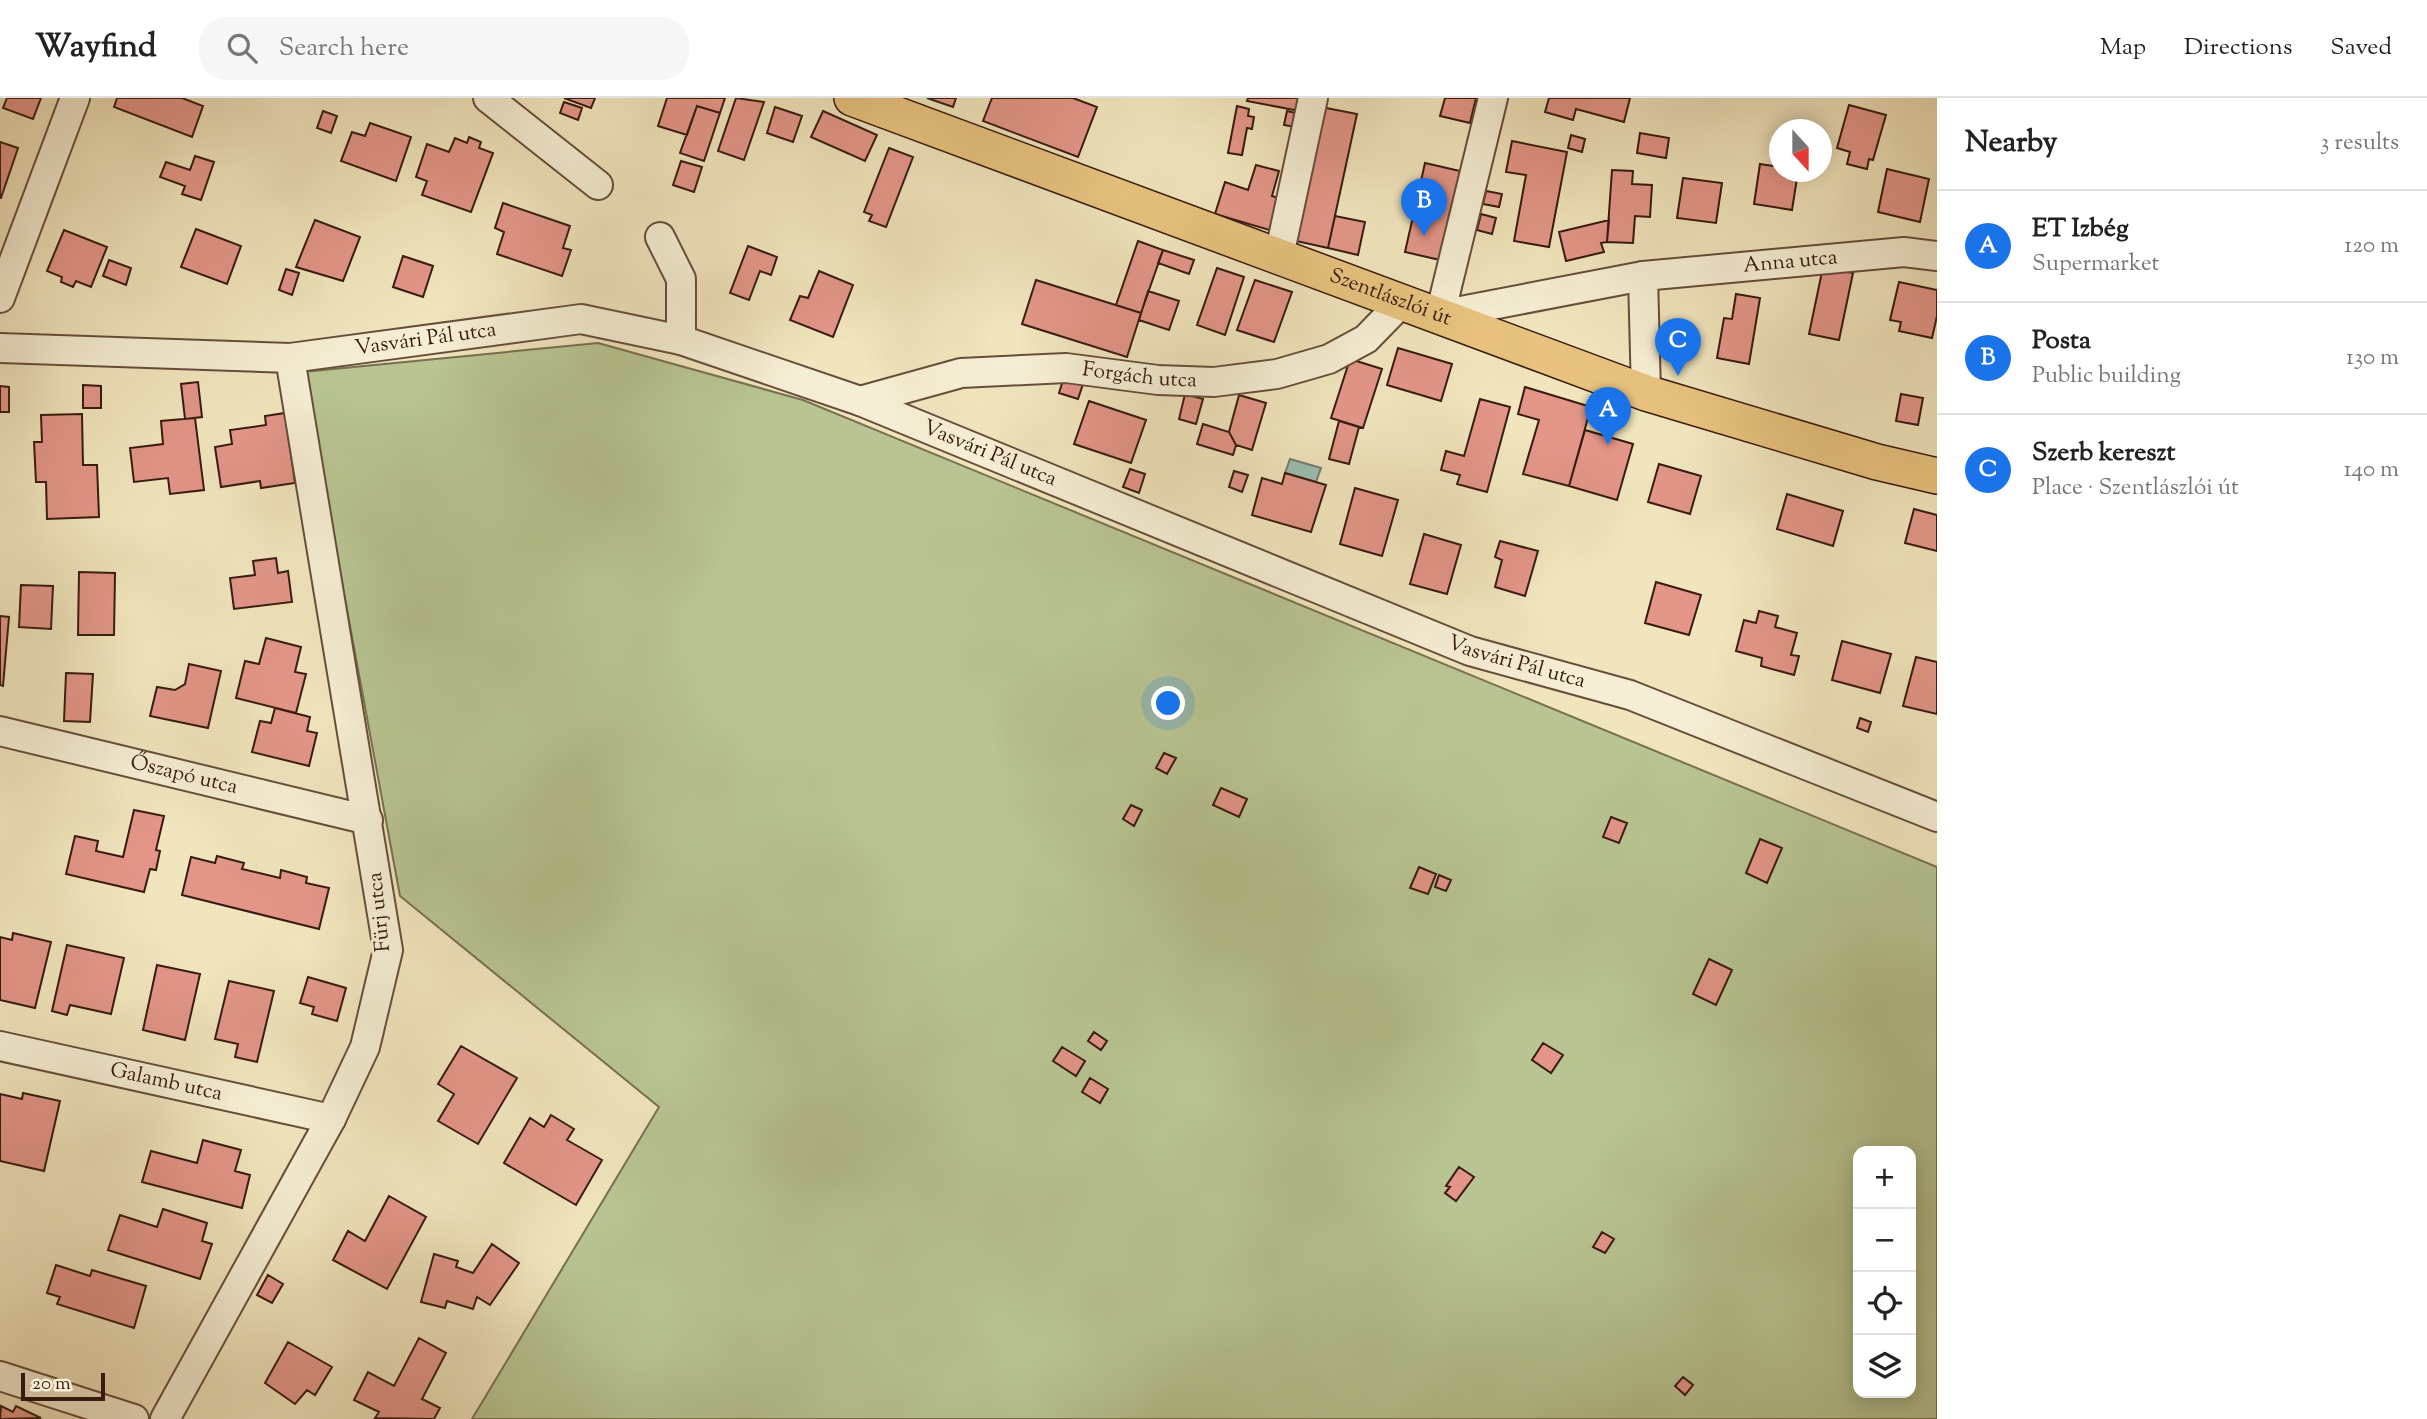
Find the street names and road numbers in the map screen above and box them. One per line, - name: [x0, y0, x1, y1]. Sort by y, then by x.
- street label: Anna utca: [1742, 243, 1839, 282]
- street label: Szentlászlói út: [1325, 261, 1455, 334]
- street label: Vasvári Pál utca: [353, 315, 499, 364]
- street label: Forgách utca: [1080, 355, 1198, 396]
- street label: Vasvári Pál utca: [918, 413, 1061, 495]
- street label: Vasvári Pál utca: [1443, 628, 1589, 697]
- street label: Őszapó utca: [127, 748, 241, 803]
- street label: Fürj utca: [361, 870, 399, 953]
- street label: Galamb utca: [107, 1056, 225, 1110]

